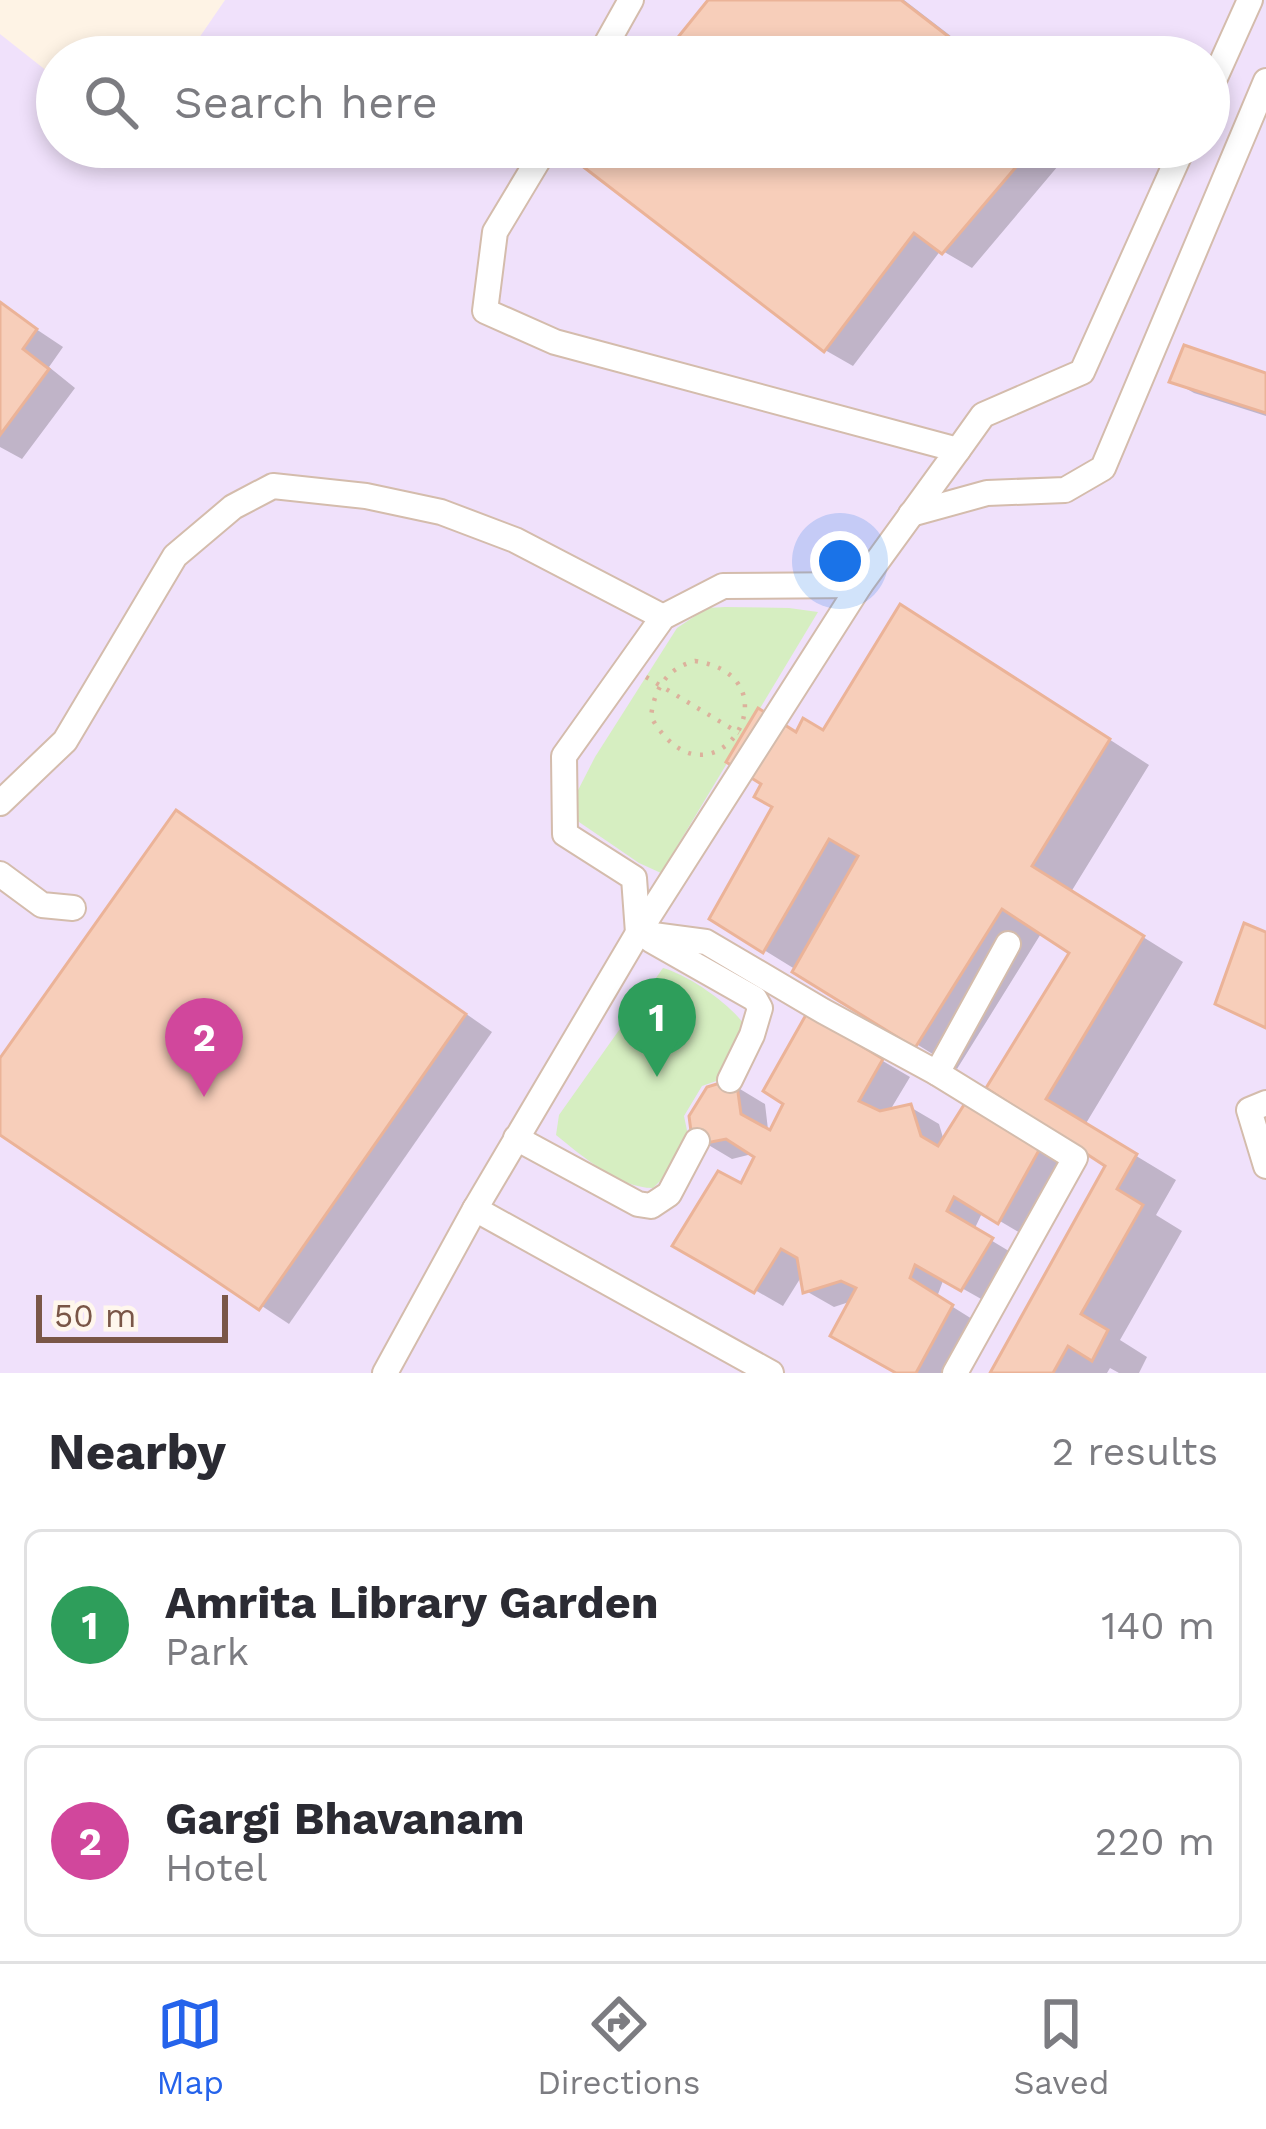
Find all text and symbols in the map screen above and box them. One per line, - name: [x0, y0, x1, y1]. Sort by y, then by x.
- search box: [36, 36, 1230, 168]
- icon: search: [78, 69, 144, 135]
- text: Search here: [174, 76, 438, 129]
- your location: [810, 531, 870, 591]
- pin: 1: [618, 978, 696, 1077]
- pin: 2: [165, 998, 243, 1097]
- scale bar: [36, 1289, 228, 1342]
- text: 50 m: [54, 1296, 136, 1335]
- text: Nearby: [48, 1422, 226, 1481]
- text: 2 results: [1052, 1429, 1218, 1474]
- text: Amrita Library Garden: [165, 1576, 659, 1629]
- text: 1: [82, 1603, 98, 1648]
- text: 140 m: [1101, 1603, 1215, 1648]
- text: Park: [165, 1629, 249, 1674]
- text: Gargi Bhavanam: [165, 1792, 525, 1845]
- text: 2: [78, 1819, 102, 1864]
- text: 220 m: [1095, 1819, 1215, 1864]
- text: Hotel: [165, 1845, 267, 1890]
- tab: Map: [157, 1991, 224, 2102]
- tab: Directions: [537, 1991, 700, 2102]
- tab: Saved: [1014, 1991, 1109, 2102]

